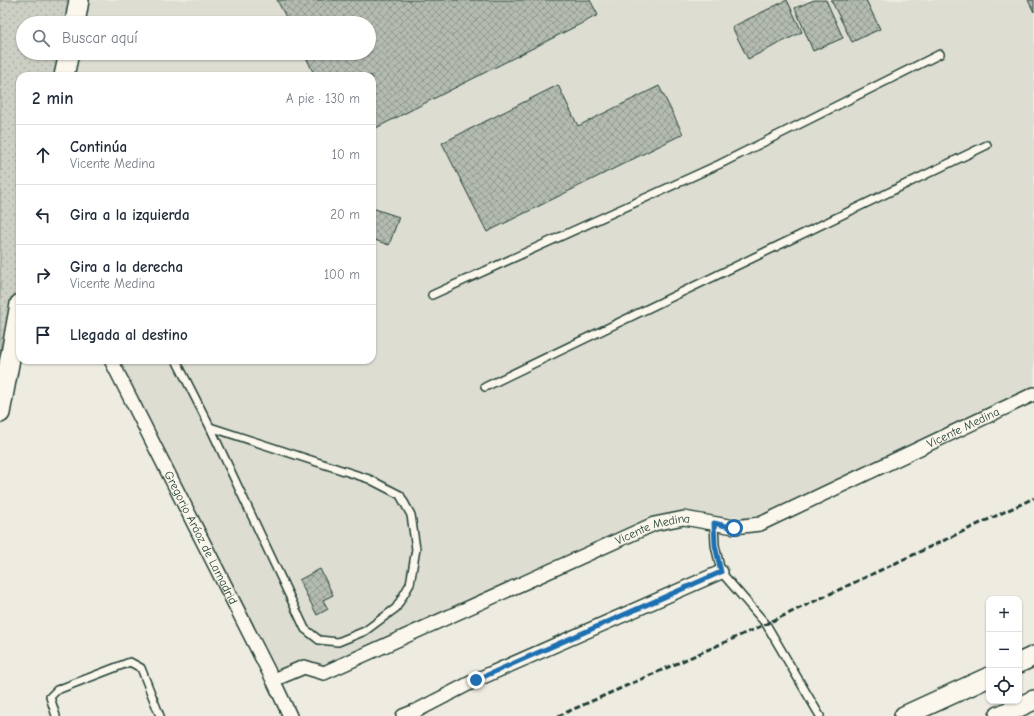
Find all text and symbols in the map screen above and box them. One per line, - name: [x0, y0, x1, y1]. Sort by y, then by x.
- search box: [16, 16, 376, 60]
- icon: search: [30, 27, 52, 49]
- text: Buscar aquí: [62, 29, 138, 47]
- text: 2 min: [32, 89, 73, 108]
- text: A pie · 130 m: [286, 91, 360, 106]
- text: Continúa: [70, 138, 127, 156]
- icon: ahead: [32, 144, 54, 166]
- text: 10 m: [332, 147, 360, 162]
- text: Vicente Medina: [70, 156, 155, 171]
- icon: left: [32, 204, 54, 226]
- text: Gira a la izquierda: [70, 206, 190, 224]
- text: 20 m: [330, 207, 360, 222]
- text: Gira a la derecha: [70, 258, 183, 276]
- icon: right: [32, 264, 54, 286]
- text: 100 m: [324, 267, 360, 282]
- text: Vicente Medina: [70, 276, 155, 291]
- icon: arrive: [32, 324, 54, 346]
- text: Llegada al destino: [70, 326, 188, 344]
- street label: Vicente Medina: [925, 404, 1002, 451]
- street label: Gregorio Aráoz de Lamadrid: [161, 469, 240, 606]
- street label: Vicente Medina: [613, 511, 691, 548]
- route start: [725, 519, 743, 537]
- map controls: [986, 596, 1022, 704]
- button: +: [986, 596, 1022, 632]
- button: −: [986, 632, 1022, 668]
- button: locate: [986, 668, 1022, 704]
- route end: [467, 671, 485, 689]

